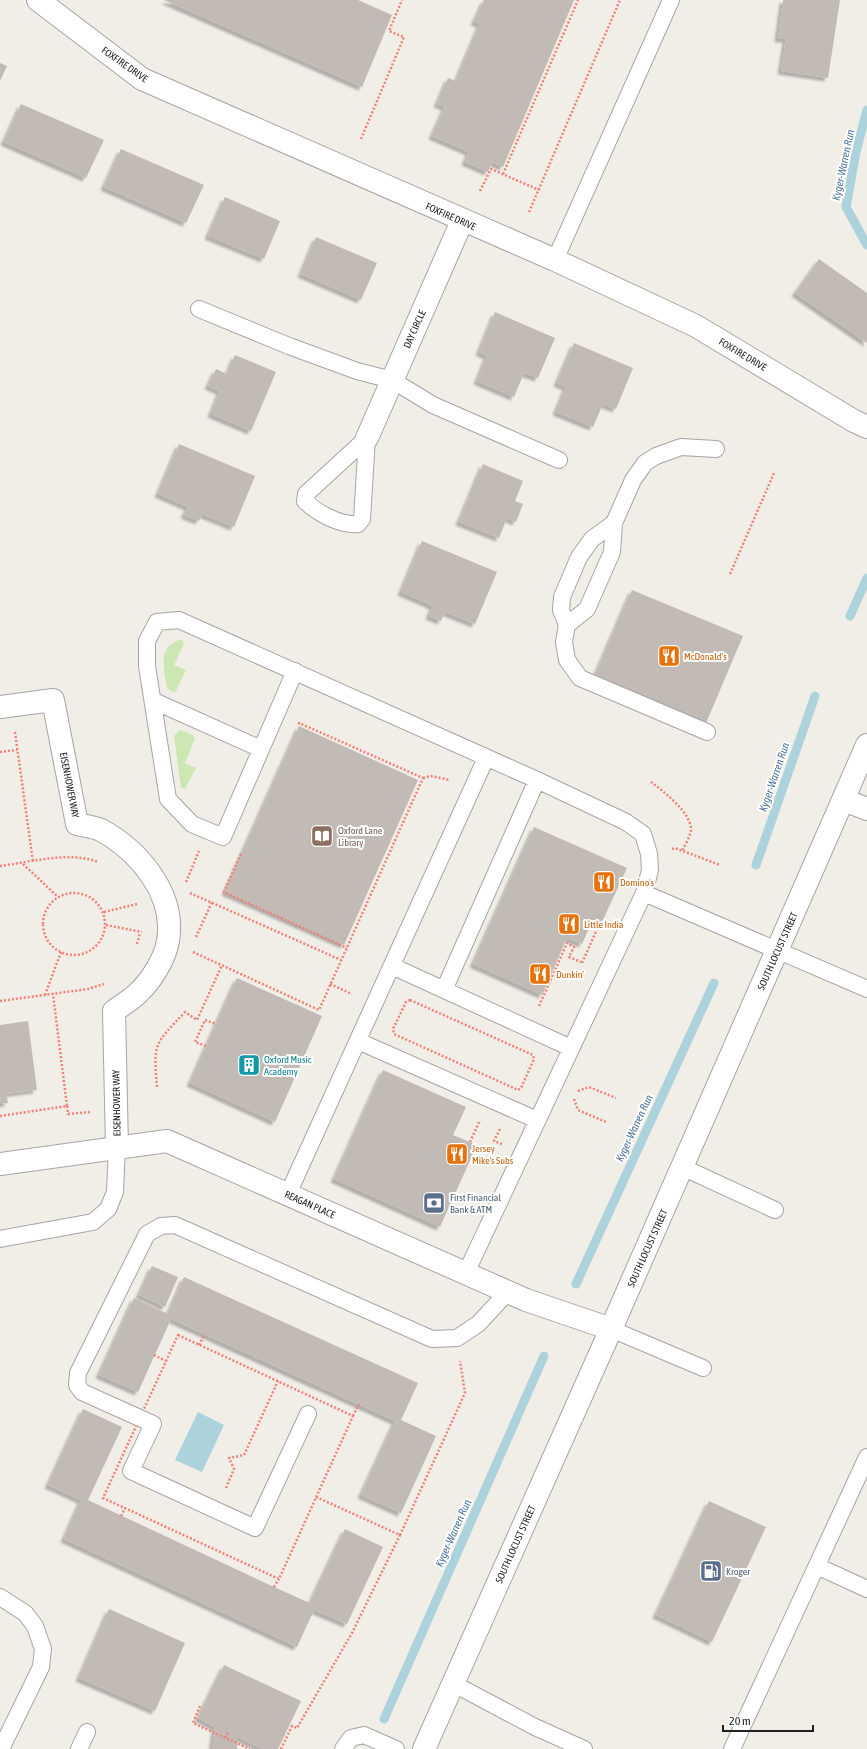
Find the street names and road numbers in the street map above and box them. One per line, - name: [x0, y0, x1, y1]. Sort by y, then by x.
- street label: FOXFIRE DRIVE: [100, 44, 150, 85]
- street label: FOXFIRE DRIVE: [424, 201, 478, 233]
- street label: DAY CIRCLE: [401, 308, 428, 350]
- street label: FOXFIRE DRIVE: [717, 336, 769, 373]
- street label: EISENHOWER WAY: [58, 751, 81, 819]
- street label: SOUTH LOCUST STREET: [755, 910, 800, 992]
- street label: EISENHOWER WAY: [110, 1069, 123, 1136]
- street label: REAGAN PLACE: [283, 1188, 337, 1221]
- street label: SOUTH LOCUST STREET: [625, 1207, 670, 1289]
- street label: SOUTH LOCUST STREET: [493, 1503, 538, 1585]

